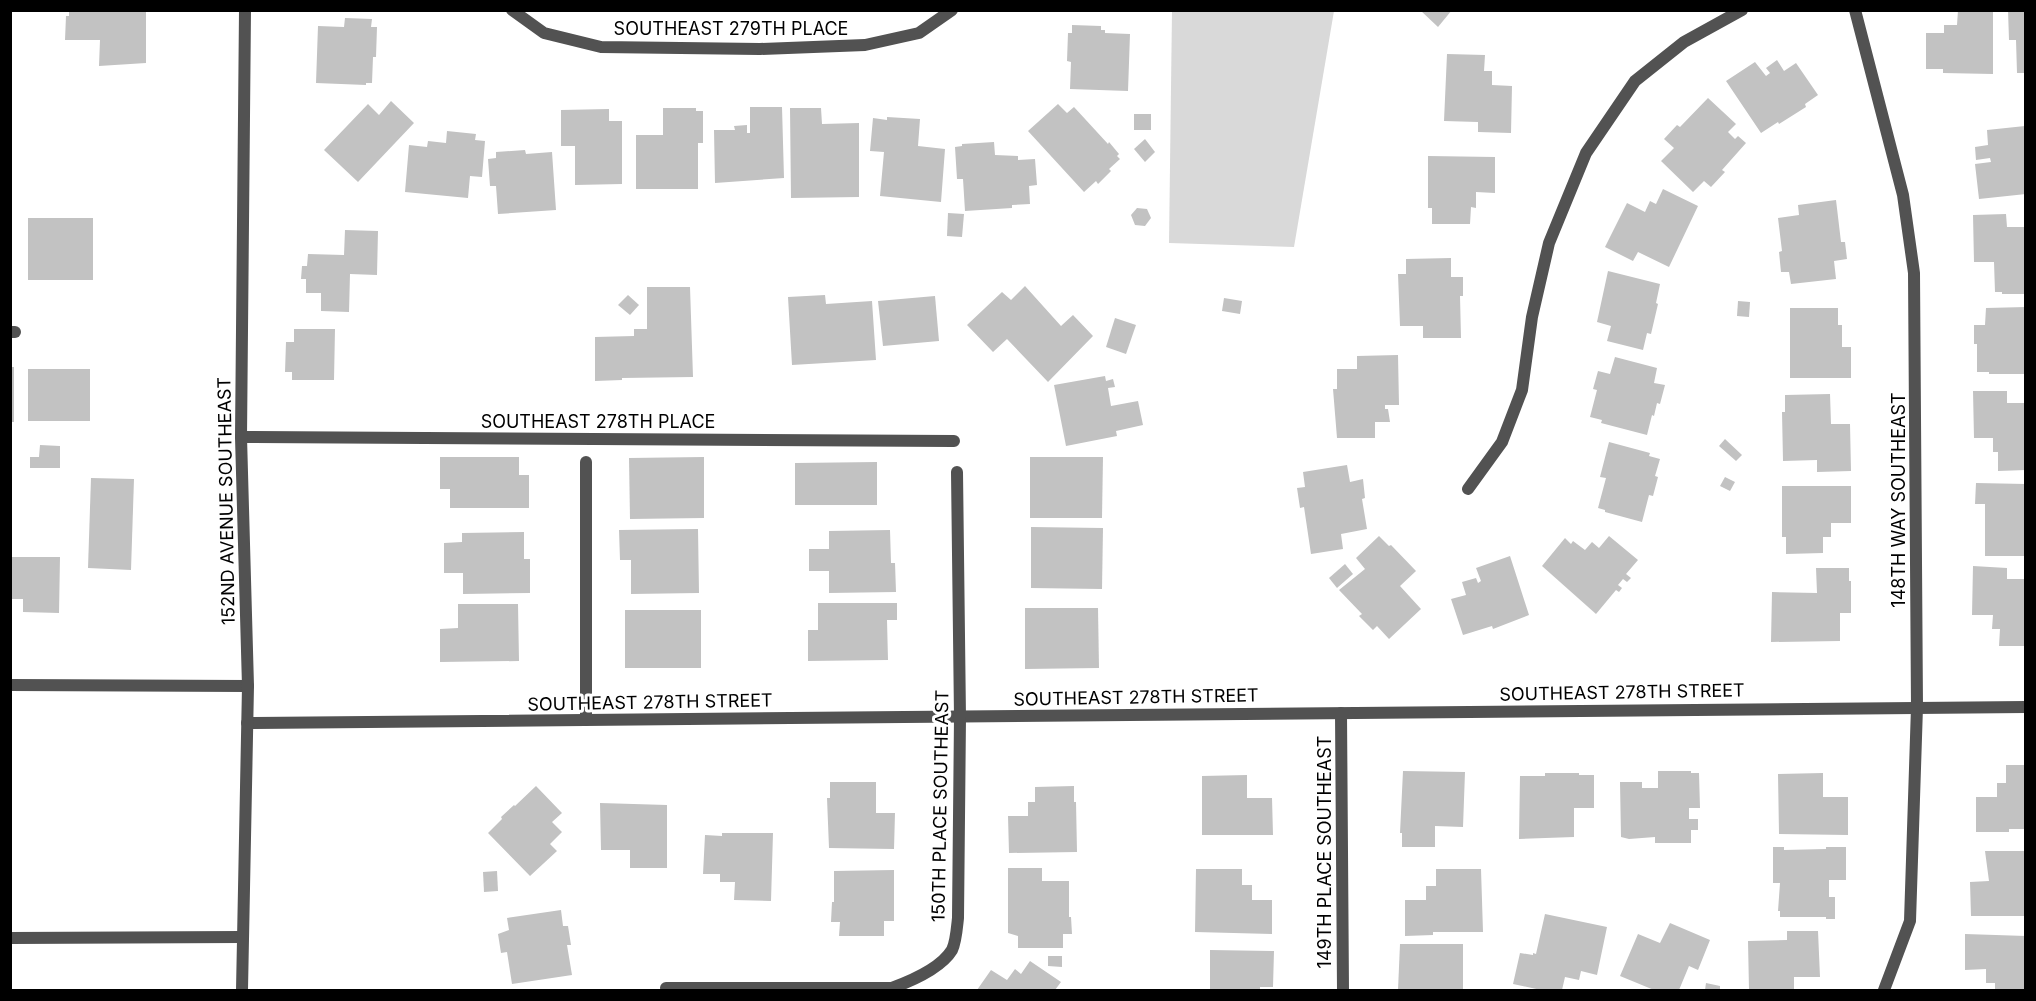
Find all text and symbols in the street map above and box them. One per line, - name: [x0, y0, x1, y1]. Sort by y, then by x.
- street label: SOUTHEAST 279TH PLACE: [614, 18, 848, 39]
- street label: 152ND AVENUE SOUTHEAST: [213, 377, 239, 625]
- street label: 148TH WAY SOUTHEAST: [1888, 392, 1909, 608]
- street label: SOUTHEAST 278TH PLACE: [481, 411, 715, 432]
- street label: SOUTHEAST 278TH STREET: [1499, 679, 1745, 705]
- street label: SOUTHEAST 278TH STREET: [1013, 684, 1259, 710]
- street label: SOUTHEAST 278TH STREET: [527, 689, 773, 715]
- street label: 150TH PLACE SOUTHEAST: [927, 690, 953, 922]
- street label: 149TH PLACE SOUTHEAST: [1314, 736, 1335, 968]

